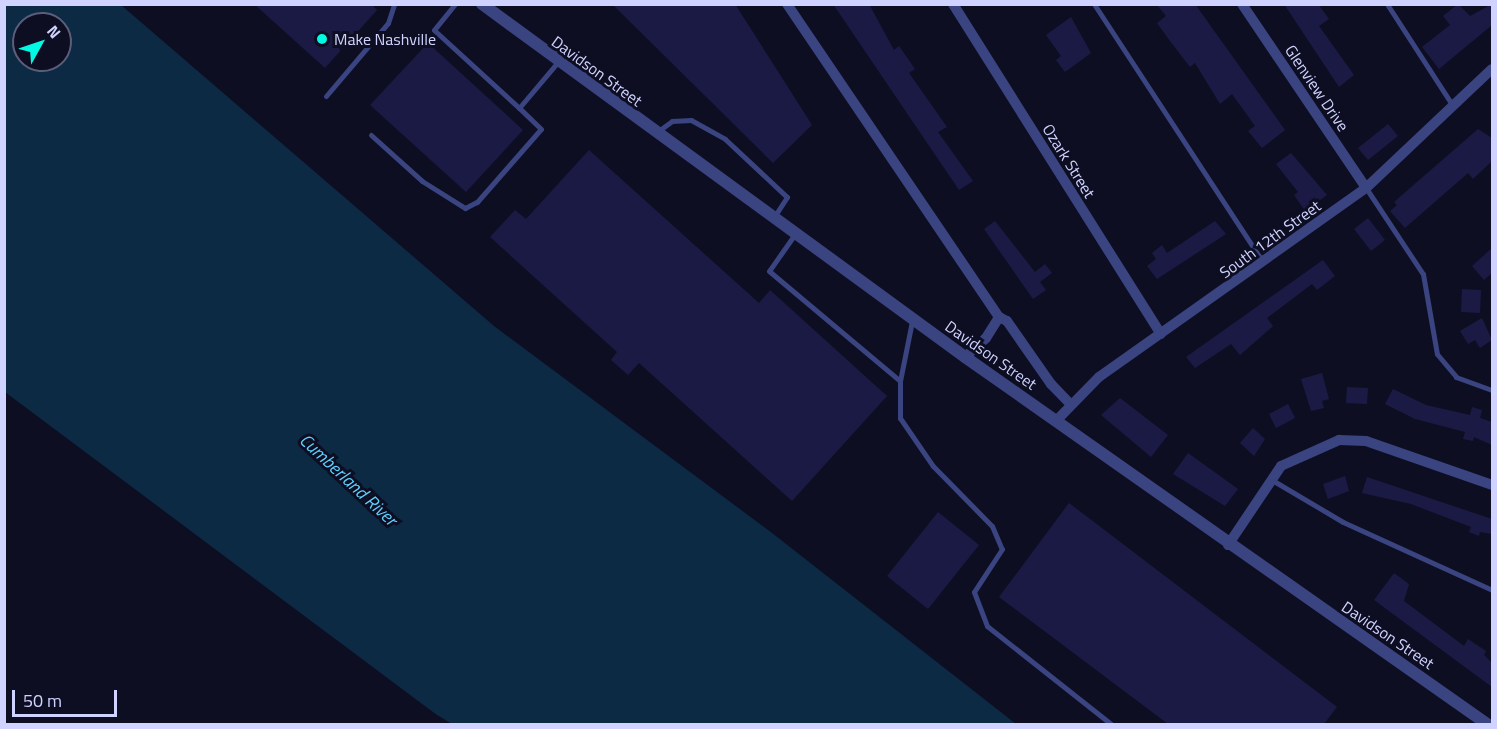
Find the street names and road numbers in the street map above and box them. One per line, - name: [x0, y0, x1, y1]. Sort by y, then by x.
- street label: Davidson Street: [548, 32, 646, 110]
- street label: Glenview Drive: [1281, 41, 1353, 135]
- street label: Ozark Street: [1039, 120, 1099, 202]
- street label: South 12th Street: [1216, 196, 1324, 282]
- street label: Davidson Street: [942, 316, 1040, 394]
- street label: Davidson Street: [1338, 597, 1438, 673]

